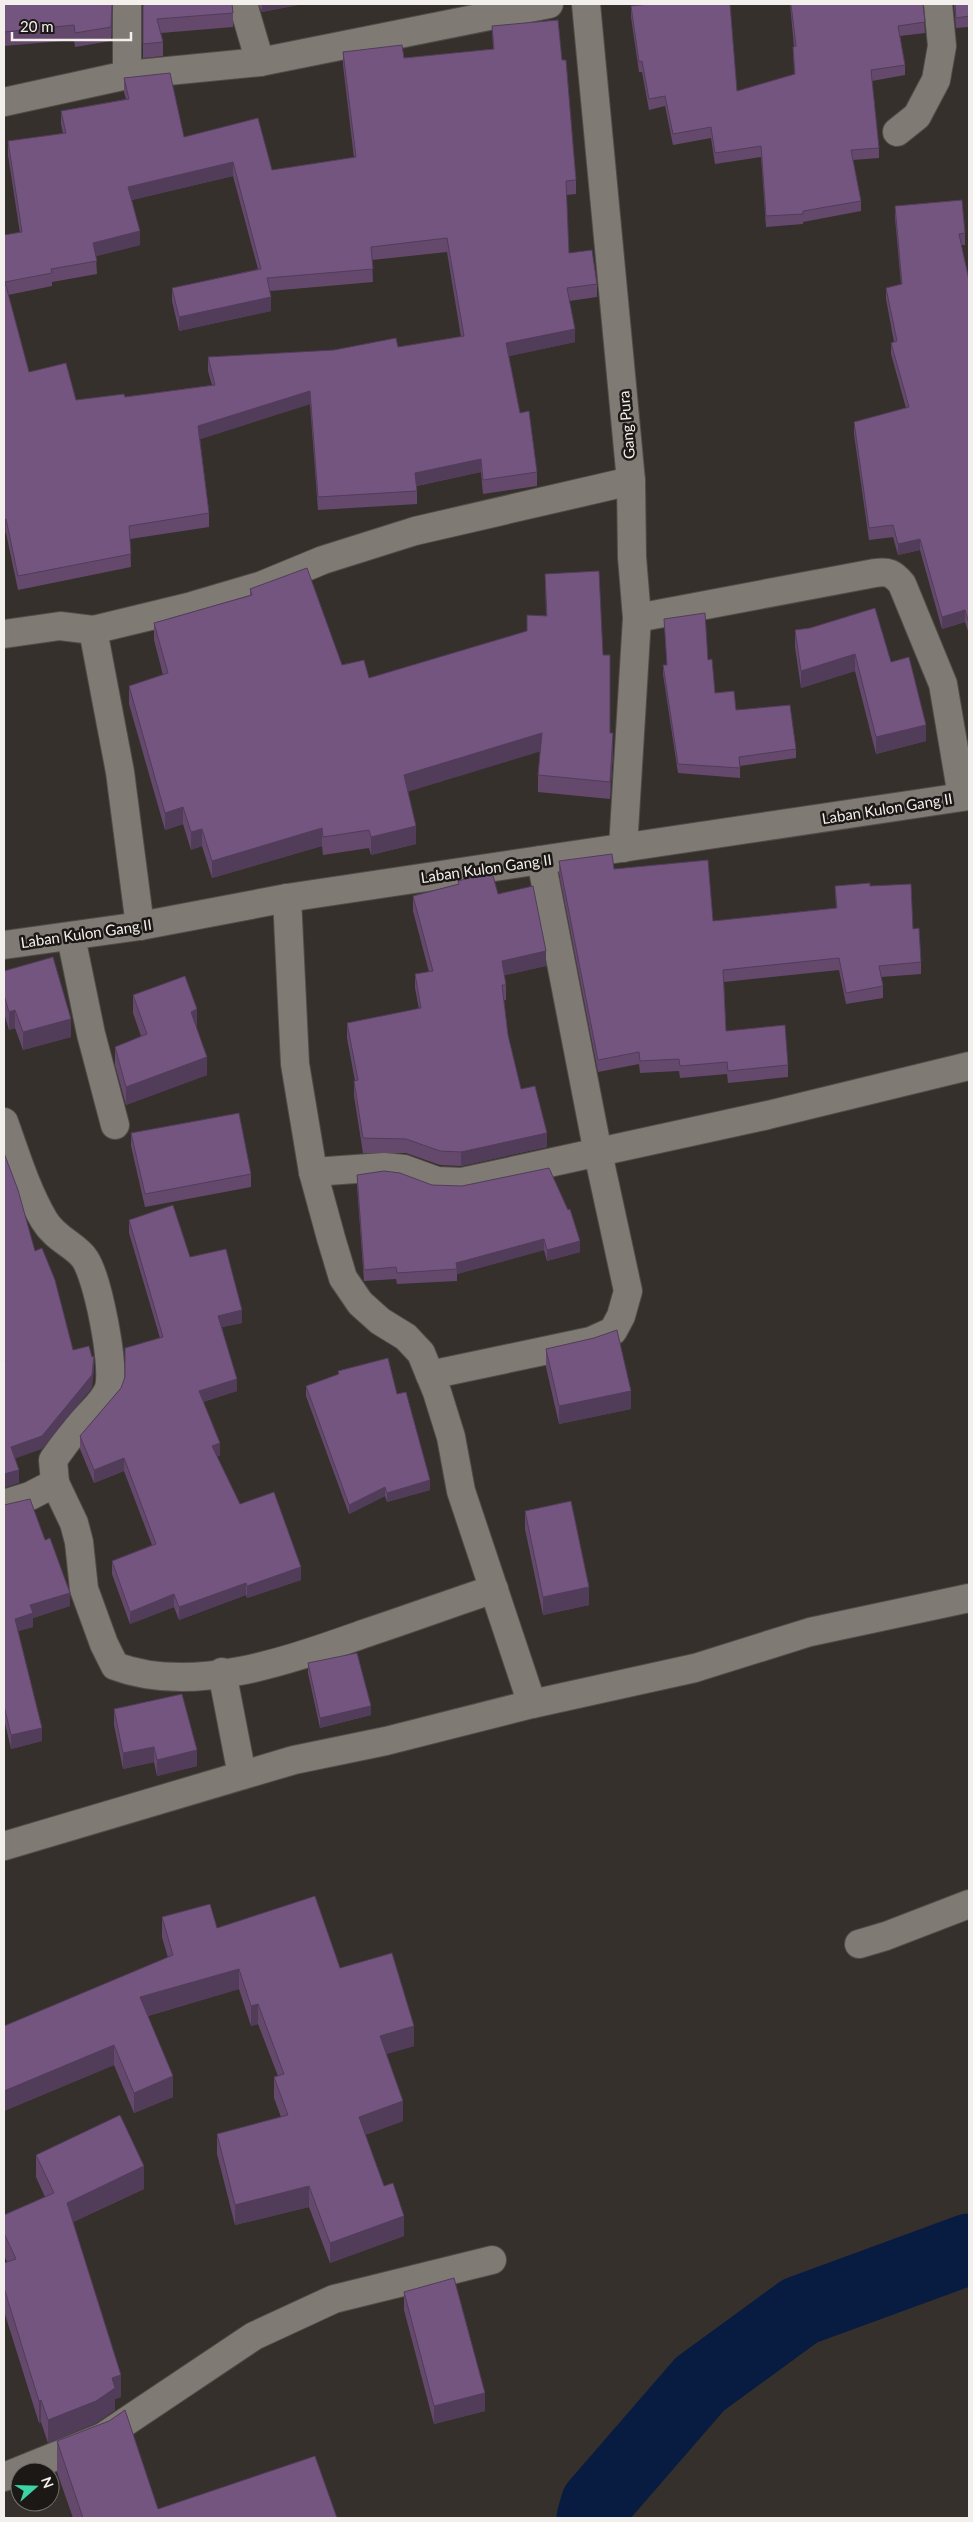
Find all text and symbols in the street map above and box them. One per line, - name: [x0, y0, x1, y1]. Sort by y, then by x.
- scale bar: [12, 10, 131, 42]
- text: 20 m: [20, 17, 54, 35]
- street label: Gang Pura: [614, 390, 638, 460]
- street label: Laban Kulon Gang II: [820, 789, 954, 827]
- street label: Laban Kulon Gang II: [419, 850, 553, 886]
- street label: Laban Kulon Gang II: [19, 915, 153, 951]
- north arrow: [10, 2462, 60, 2512]
- text: N: [38, 2474, 58, 2490]

